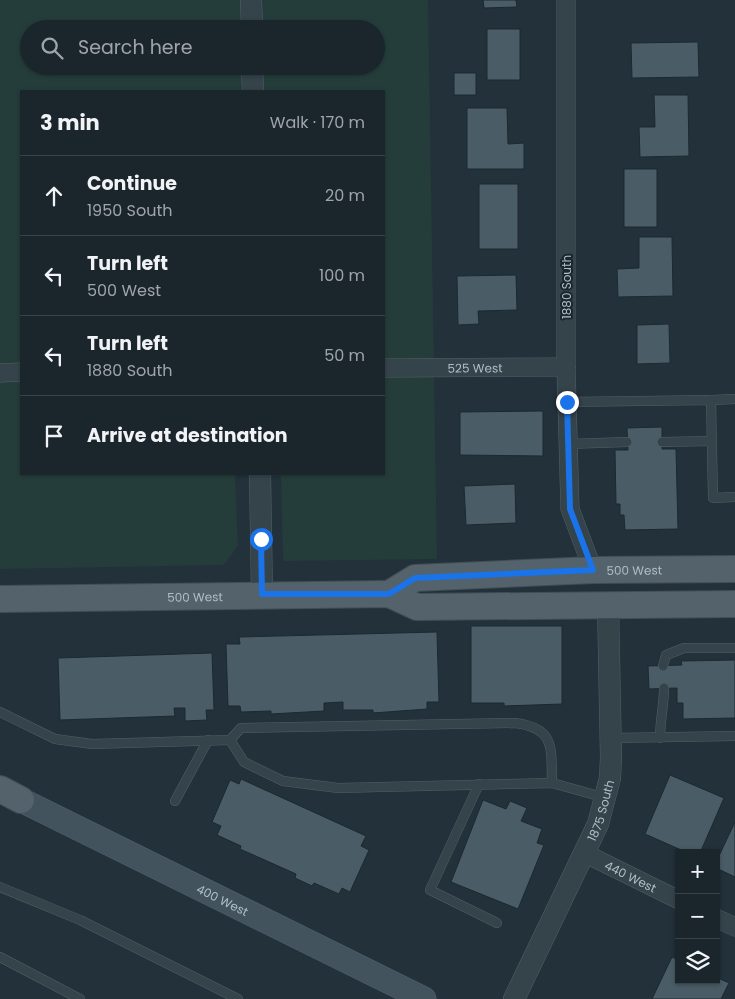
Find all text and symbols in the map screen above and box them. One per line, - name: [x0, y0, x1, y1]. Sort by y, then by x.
- search box: [20, 20, 385, 75]
- icon: search: [38, 34, 66, 62]
- text: Search here: [78, 34, 192, 61]
- text: 3 min: [40, 108, 100, 137]
- text: Walk · 170 m: [270, 111, 365, 134]
- text: Continue: [87, 170, 177, 197]
- icon: ahead: [40, 182, 68, 210]
- text: 20 m: [325, 184, 365, 207]
- text: 1950 South: [87, 199, 173, 222]
- text: Turn left: [87, 250, 168, 277]
- street label: 1880 South: [558, 255, 575, 319]
- icon: left: [40, 262, 68, 290]
- text: 100 m: [319, 264, 365, 287]
- text: 500 West: [87, 279, 161, 302]
- text: Turn left: [87, 330, 168, 357]
- icon: left: [40, 342, 68, 370]
- text: 50 m: [324, 344, 365, 367]
- text: 1880 South: [87, 359, 173, 382]
- street label: 525 West: [447, 359, 503, 376]
- route end: [556, 391, 579, 414]
- icon: arrive: [40, 422, 68, 450]
- text: Arrive at destination: [87, 422, 288, 449]
- route start: [250, 528, 273, 551]
- street label: 500 West: [606, 561, 662, 578]
- street label: 500 West: [167, 588, 223, 605]
- street label: 1875 South: [583, 778, 618, 844]
- map controls: [675, 849, 720, 984]
- button: +: [675, 849, 720, 894]
- street label: 440 West: [602, 856, 659, 896]
- street label: 400 West: [194, 880, 251, 920]
- button: −: [675, 894, 720, 939]
- button: layers: [675, 939, 720, 984]

